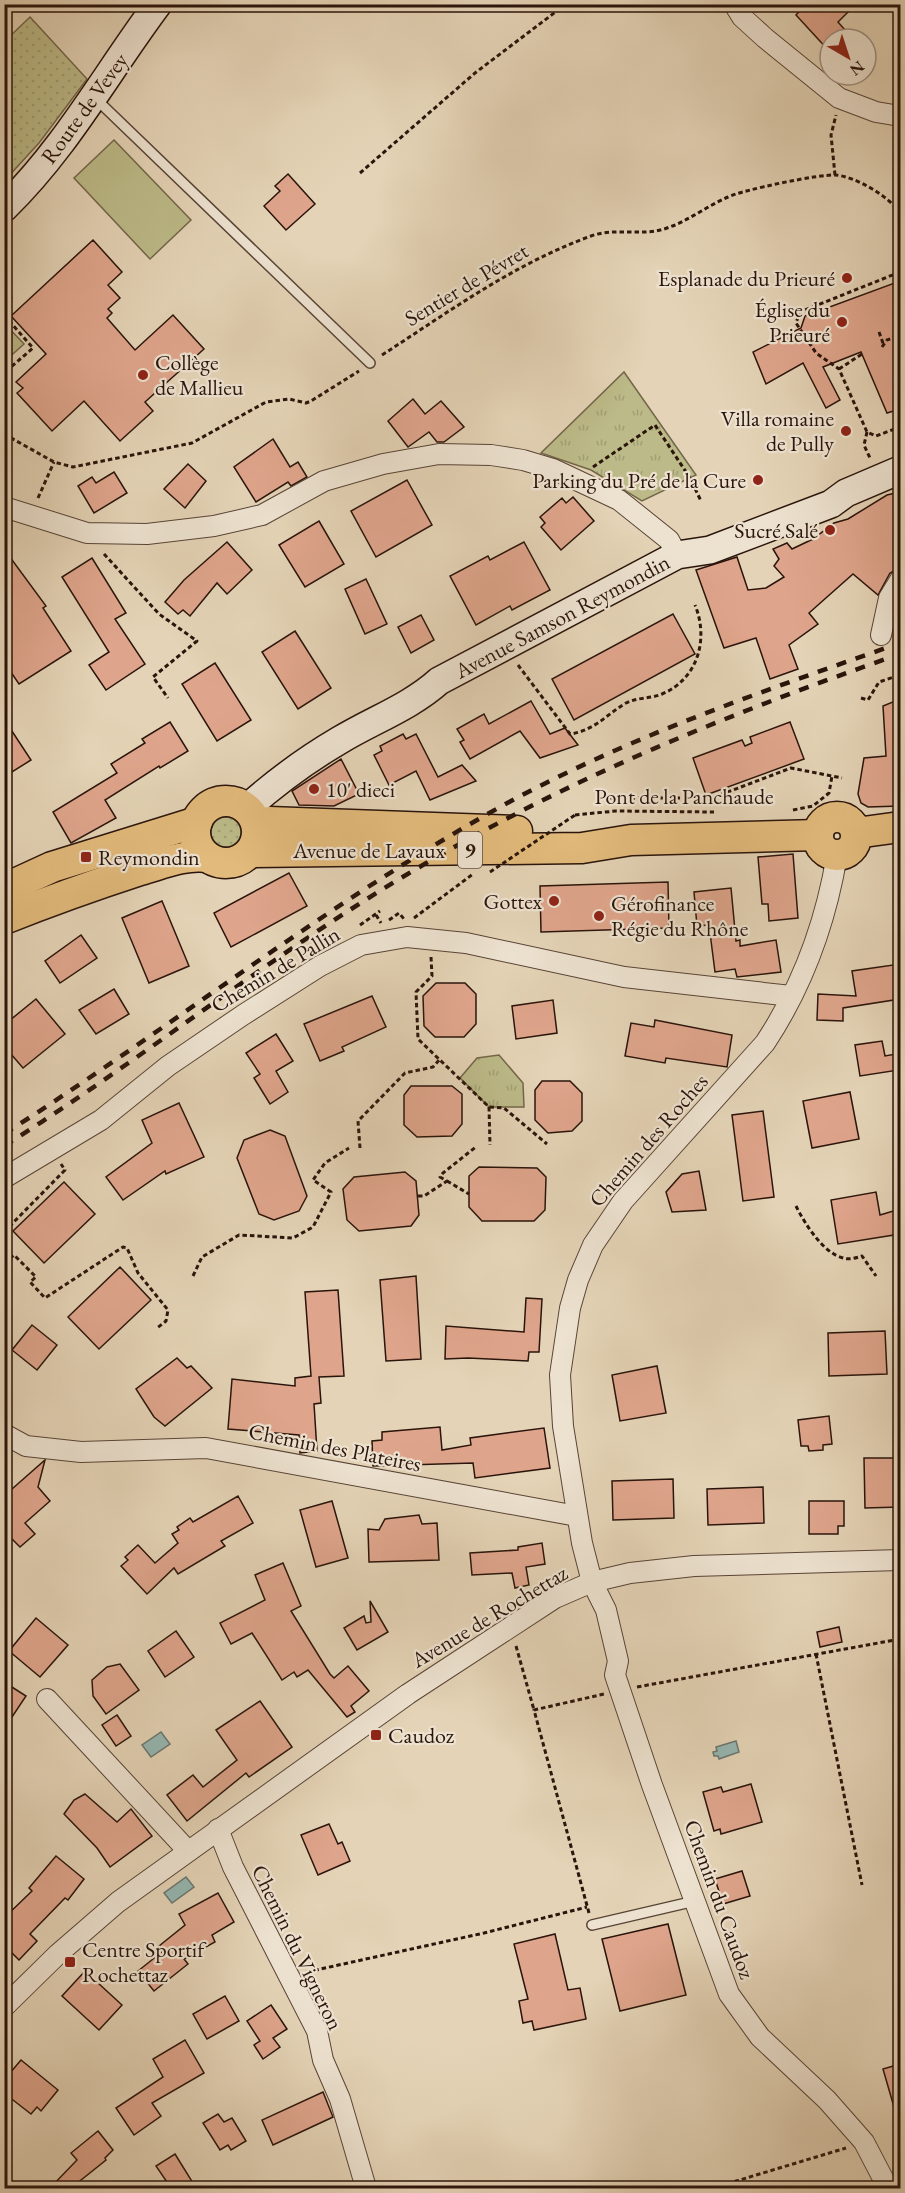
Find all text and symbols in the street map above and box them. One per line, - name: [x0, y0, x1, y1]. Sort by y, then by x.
- north arrow: [818, 27, 878, 87]
- street label: Route de Vevey: [34, 47, 135, 170]
- text: N: [845, 56, 869, 81]
- street label: Sentier de Pévret: [399, 236, 533, 333]
- place label: Esplanade du Prieuré: [658, 264, 835, 293]
- marker: Esplanade du Prieuré: [840, 271, 854, 285]
- place label: Église du Prieuré: [755, 295, 830, 349]
- marker: Église du Prieuré: [835, 315, 849, 329]
- place label: Collège de Mallieu: [155, 348, 244, 402]
- marker: Collège de Mallieu: [136, 368, 150, 382]
- place label: Villa romaine de Pully: [721, 404, 834, 458]
- marker: Villa romaine de Pully: [839, 424, 853, 438]
- place label: Parking du Pré de la Cure: [532, 466, 746, 495]
- marker: Parking du Pré de la Cure: [751, 473, 765, 487]
- place label: Sucré Salé: [734, 516, 818, 545]
- marker: Sucré Salé: [823, 523, 837, 537]
- street label: Avenue Samson Reymondin: [449, 547, 675, 686]
- place label: 10' dieci: [326, 775, 395, 804]
- marker: 10' dieci: [307, 782, 321, 796]
- street label: Pont de la Panchaude: [594, 782, 774, 811]
- road number: 9: [458, 832, 482, 868]
- street label: Avenue de Lavaux: [292, 836, 446, 865]
- place label: Reymondin: [98, 843, 200, 872]
- marker: Reymondin: [79, 850, 93, 864]
- place label: Gottex: [484, 887, 543, 916]
- place label: Gérofinance Régie du Rhône: [611, 889, 749, 943]
- marker: Gottex: [547, 894, 561, 908]
- marker: Gérofinance Régie du Rhône: [592, 909, 606, 923]
- street label: Chemin de Pallin: [205, 919, 345, 1019]
- street label: Chemin des Roches: [582, 1067, 714, 1213]
- street label: Chemin des Plateires: [246, 1417, 424, 1478]
- street label: Avenue de Rochettaz: [405, 1558, 573, 1675]
- place label: Caudoz: [388, 1721, 455, 1750]
- marker: Caudoz: [369, 1728, 383, 1742]
- street label: Chemin du Caudoz: [677, 1816, 762, 1983]
- street label: Chemin du Vigneron: [245, 1860, 350, 2035]
- place label: Centre Sportif Rochettaz: [82, 1935, 207, 1989]
- marker: Centre Sportif Rochettaz: [63, 1955, 77, 1969]

